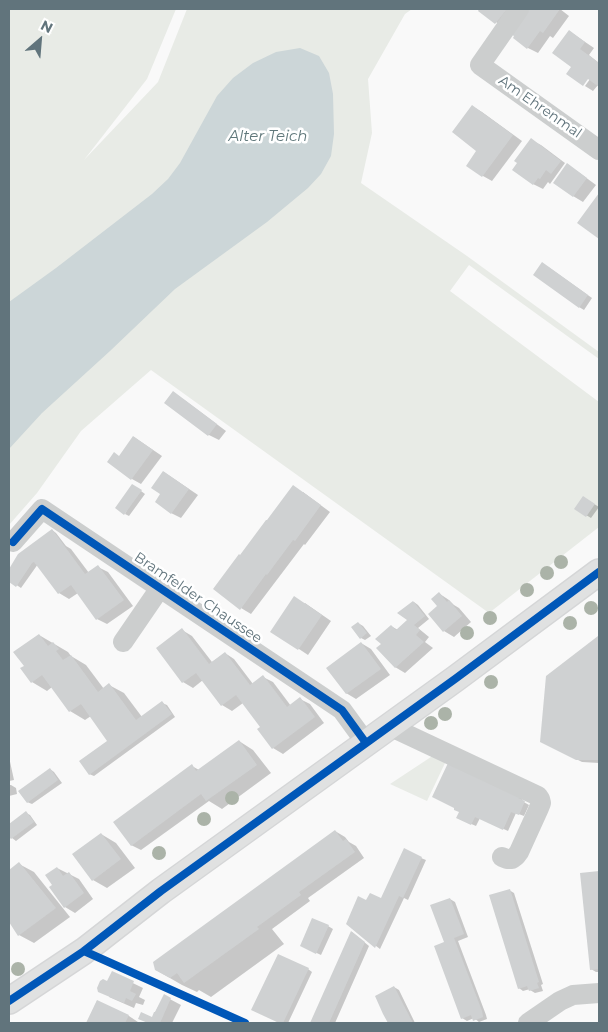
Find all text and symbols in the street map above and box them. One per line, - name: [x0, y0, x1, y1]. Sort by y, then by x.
- north arrow: [15, 15, 65, 65]
- text: N: [38, 16, 56, 37]
- street label: Am Ehrenmal: [495, 72, 585, 142]
- water label: Alter Teich: [229, 128, 307, 146]
- street label: Bramfelder Chaussee: [131, 549, 265, 647]

